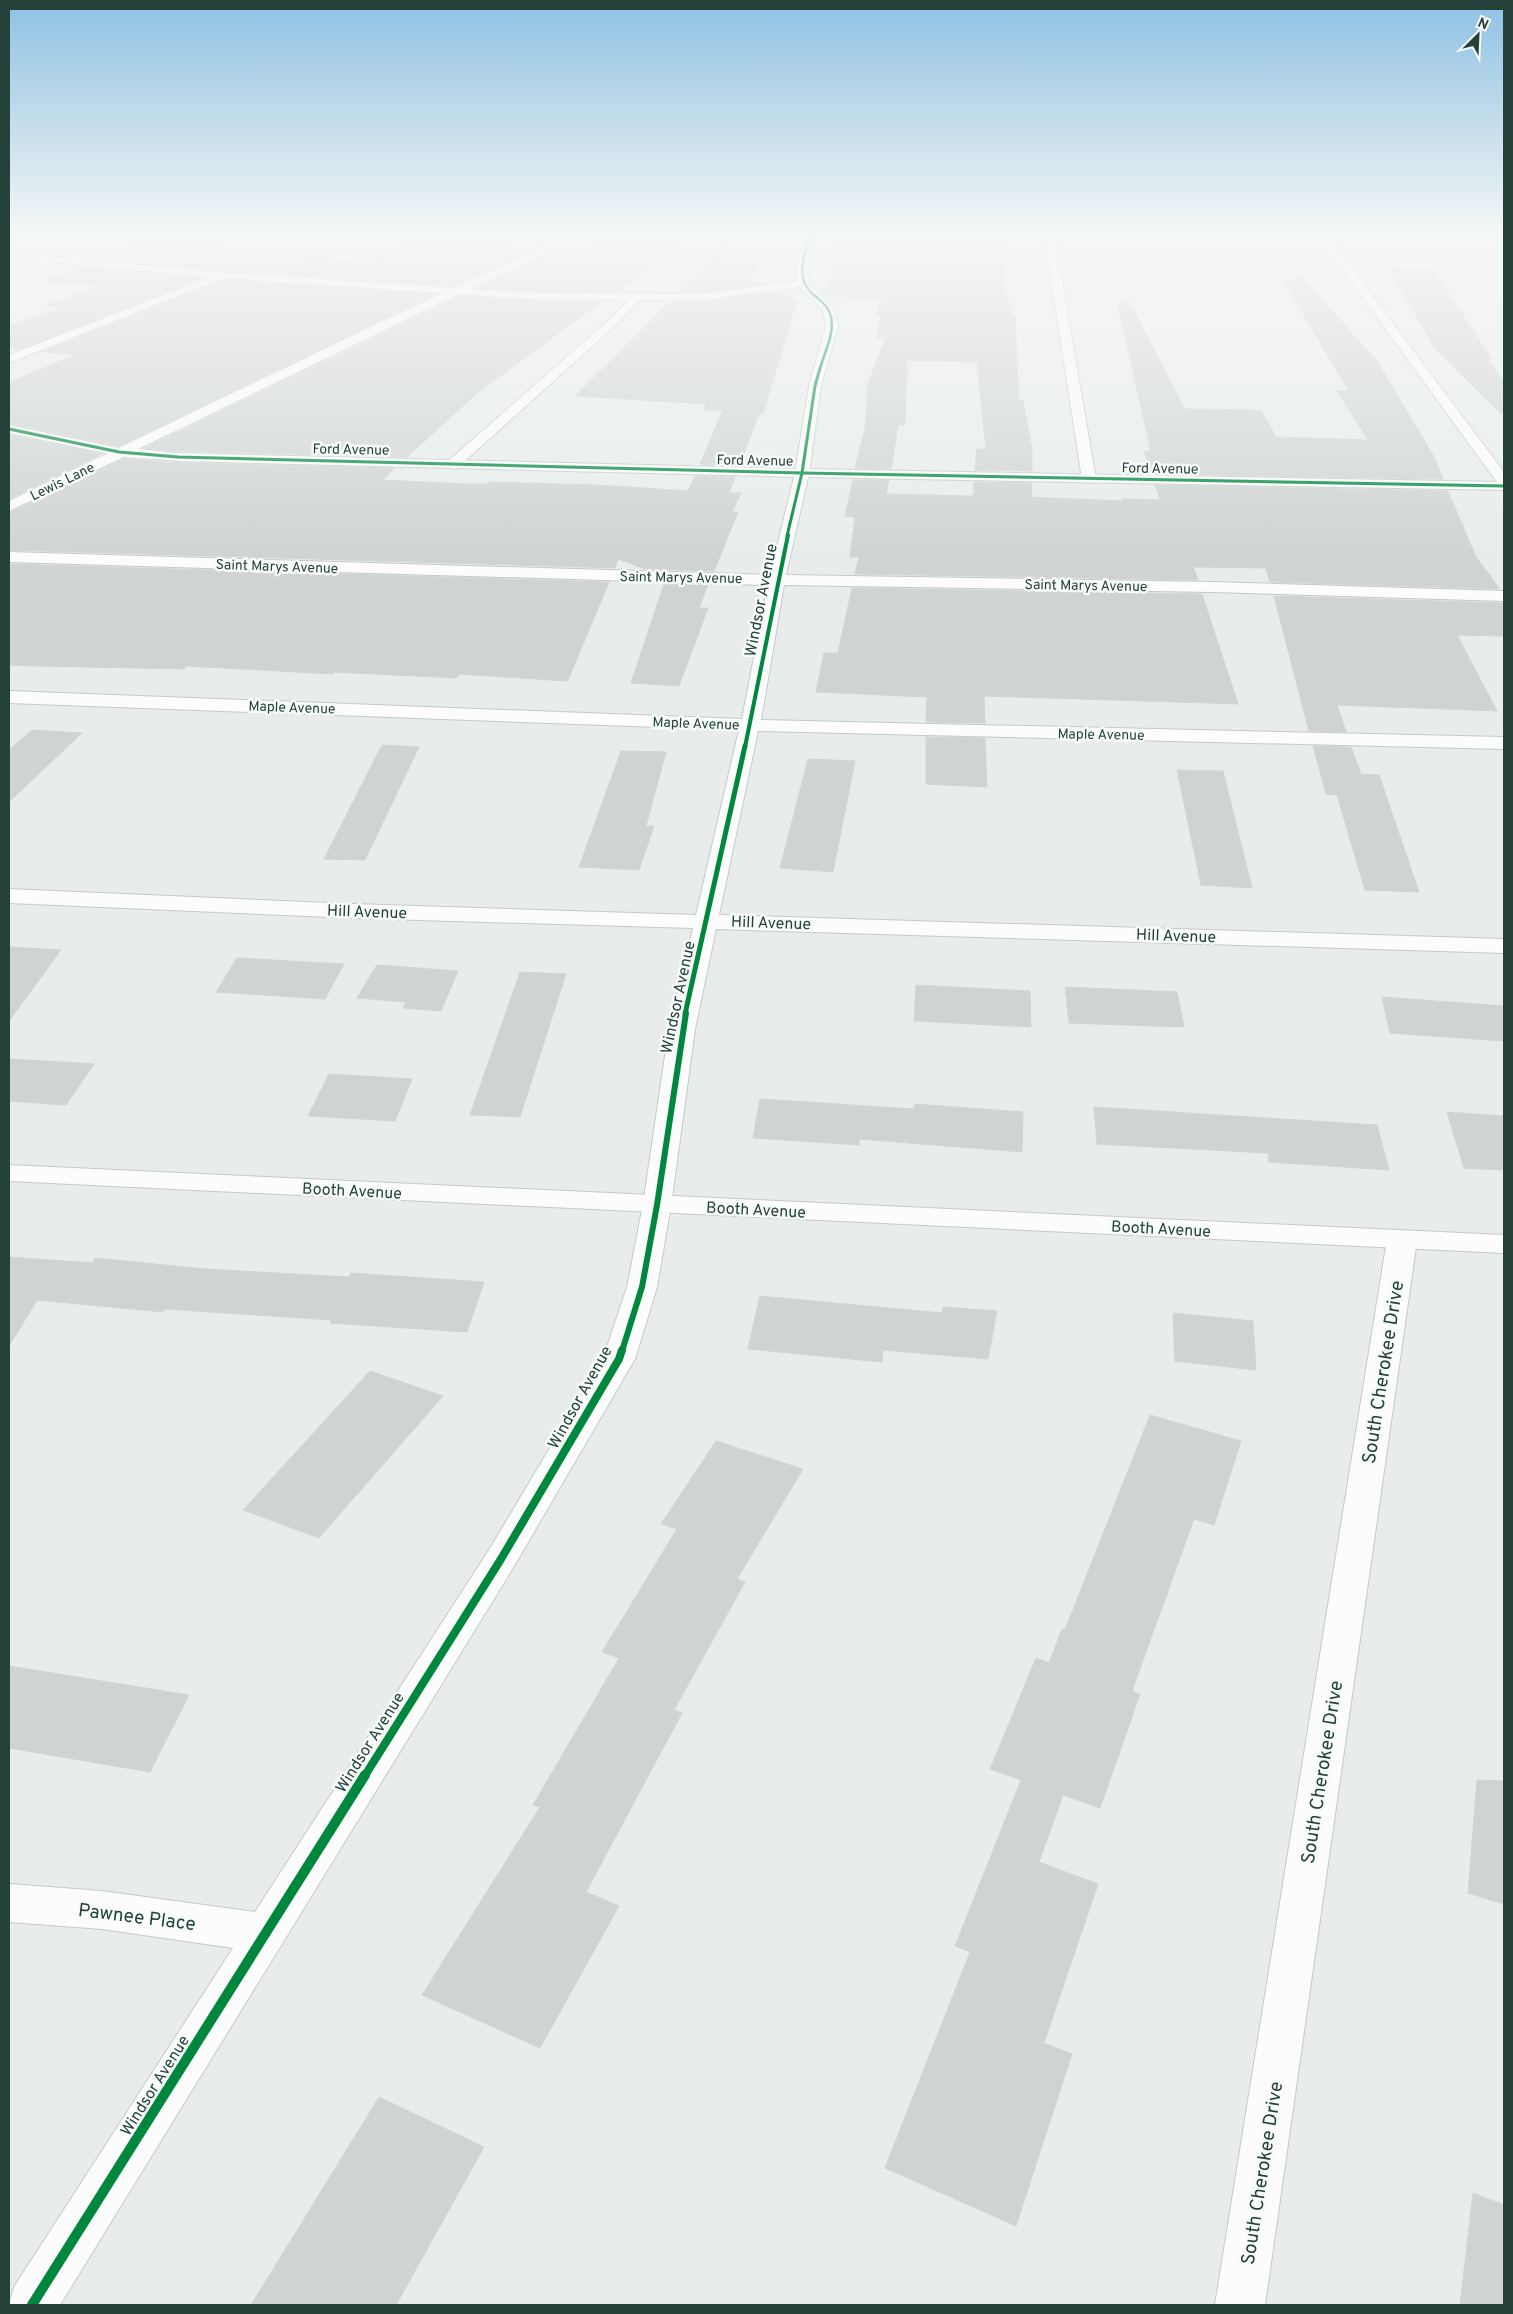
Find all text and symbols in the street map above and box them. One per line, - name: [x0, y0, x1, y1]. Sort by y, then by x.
- north arrow: [1453, 10, 1503, 60]
- text: N: [1475, 15, 1491, 34]
- street label: Ford Avenue: [312, 441, 390, 460]
- street label: Ford Avenue: [716, 452, 794, 471]
- street label: Lewis Lane: [28, 459, 98, 505]
- street label: Ford Avenue: [1121, 460, 1199, 479]
- street label: Windsor Avenue: [741, 542, 783, 659]
- street label: Saint Marys Avenue: [215, 557, 339, 578]
- street label: Saint Marys Avenue: [619, 569, 742, 588]
- street label: Saint Marys Avenue: [1024, 577, 1147, 596]
- street label: Maple Avenue: [248, 698, 336, 719]
- street label: Maple Avenue: [652, 714, 740, 735]
- street label: Maple Avenue: [1057, 726, 1145, 745]
- street label: Hill Avenue: [326, 902, 407, 924]
- street label: Hill Avenue: [730, 913, 811, 935]
- street label: Hill Avenue: [1135, 926, 1216, 948]
- street label: Windsor Avenue: [657, 939, 701, 1056]
- street label: Booth Avenue: [301, 1179, 402, 1205]
- street label: Booth Avenue: [705, 1198, 806, 1224]
- street label: Booth Avenue: [1110, 1217, 1211, 1243]
- street label: South Cherokee Drive: [1358, 1279, 1410, 1466]
- street label: Windsor Avenue: [544, 1343, 617, 1453]
- street label: South Cherokee Drive: [1297, 1679, 1349, 1866]
- street label: Windsor Avenue: [332, 1689, 410, 1797]
- street label: Pawnee Place: [77, 1899, 197, 1937]
- street label: Windsor Avenue: [117, 2032, 195, 2140]
- street label: South Cherokee Drive: [1237, 2080, 1289, 2267]

